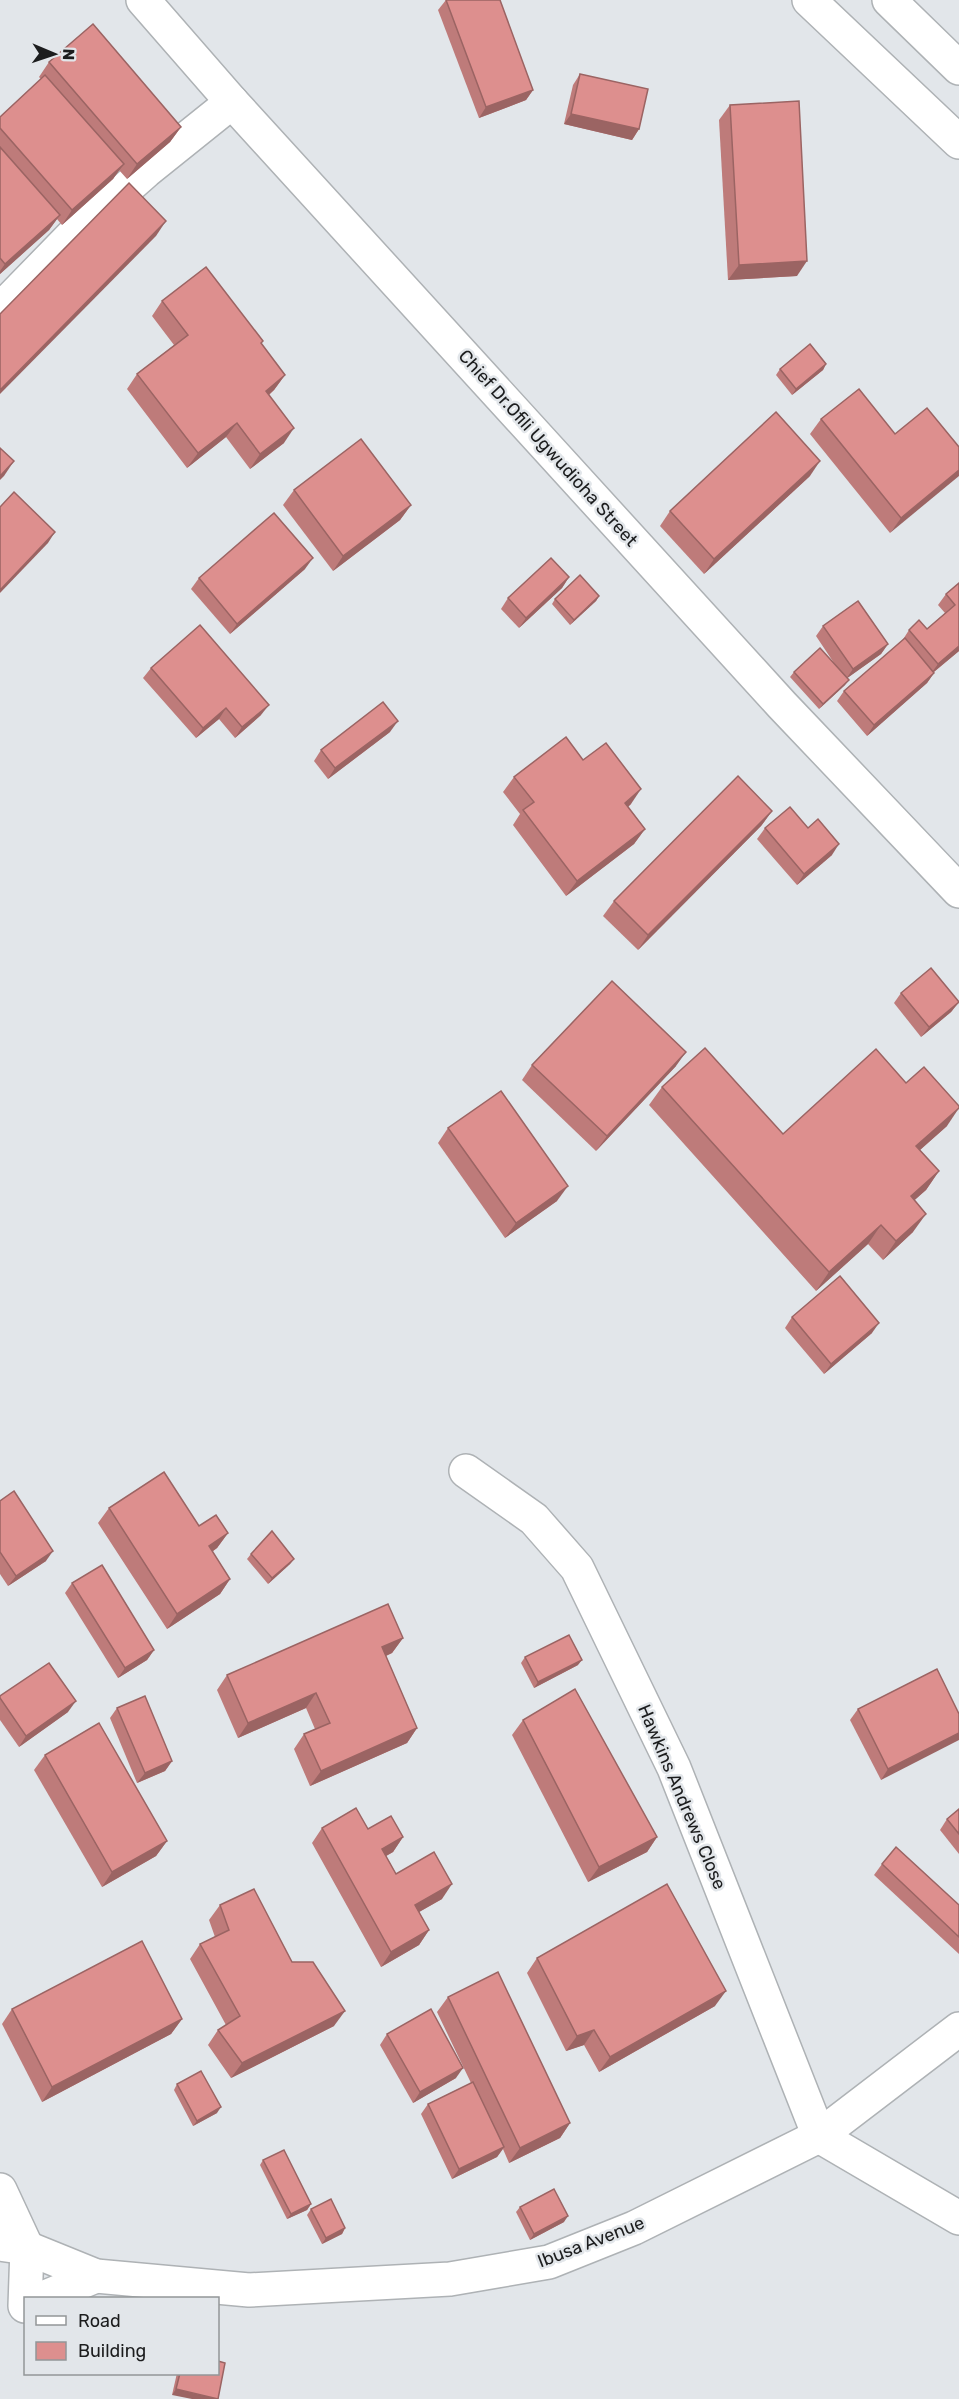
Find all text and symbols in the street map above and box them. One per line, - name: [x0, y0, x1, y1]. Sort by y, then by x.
- north arrow: [24, 24, 84, 84]
- text: N: [59, 48, 78, 61]
- street label: Chief Dr.Ofili Ugwudioha Street: [454, 345, 642, 551]
- street label: Hawkins Andrews Close: [633, 1701, 731, 1893]
- street label: Ibusa Avenue: [535, 2212, 647, 2272]
- legend: [24, 2297, 219, 2375]
- text: Road: [78, 2310, 121, 2332]
- text: Building: [78, 2340, 146, 2362]

